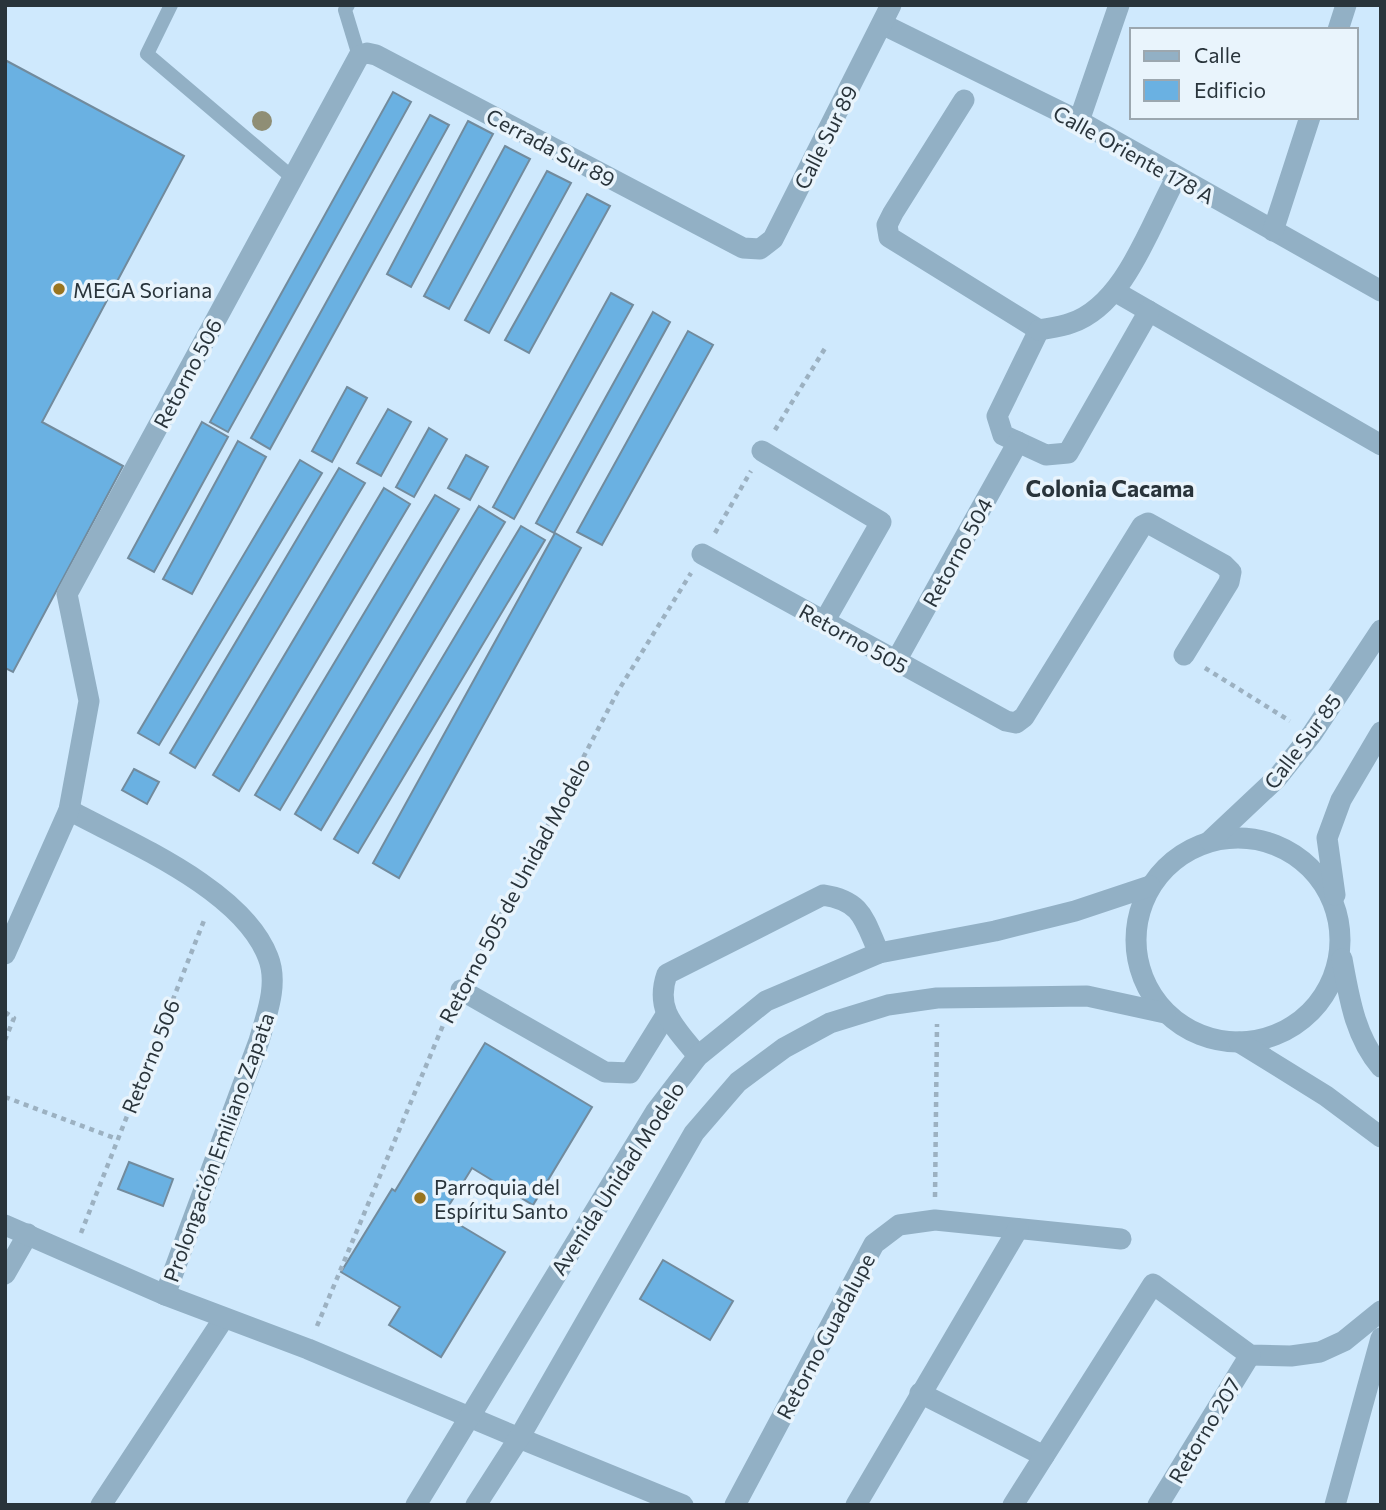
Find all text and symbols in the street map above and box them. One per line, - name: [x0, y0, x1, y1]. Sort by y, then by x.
- legend: [1130, 28, 1358, 119]
- text: Calle: [1194, 42, 1241, 67]
- text: Edificio: [1194, 77, 1266, 102]
- street label: Calle Sur 89: [788, 81, 862, 193]
- street label: Calle Oriente 178 A: [1049, 99, 1219, 209]
- street label: Cerrada Sur 89: [482, 103, 620, 191]
- place label: MEGA Soriana: [73, 277, 212, 302]
- marker: MEGA Soriana: [51, 281, 67, 297]
- street label: Retorno 506: [148, 314, 226, 432]
- district label: Colonia Cacama: [1026, 474, 1195, 502]
- street label: Retorno 504: [917, 493, 997, 611]
- street label: Retorno 505: [795, 598, 913, 678]
- street label: Calle Sur 85: [1258, 689, 1346, 793]
- street label: Retorno 505 de Unidad Modelo: [433, 753, 595, 1027]
- street label: Retorno 506: [116, 995, 184, 1117]
- street label: Prolongación Emiliano Zapata: [158, 1009, 278, 1285]
- street label: Avenida Unidad Modelo: [545, 1077, 689, 1279]
- place label: Parroquia del Espíritu Santo: [434, 1174, 568, 1223]
- marker: Parroquia del Espíritu Santo: [412, 1190, 428, 1206]
- street label: Retorno Guadalupe: [771, 1249, 879, 1423]
- street label: Retorno 207: [1163, 1373, 1245, 1487]

